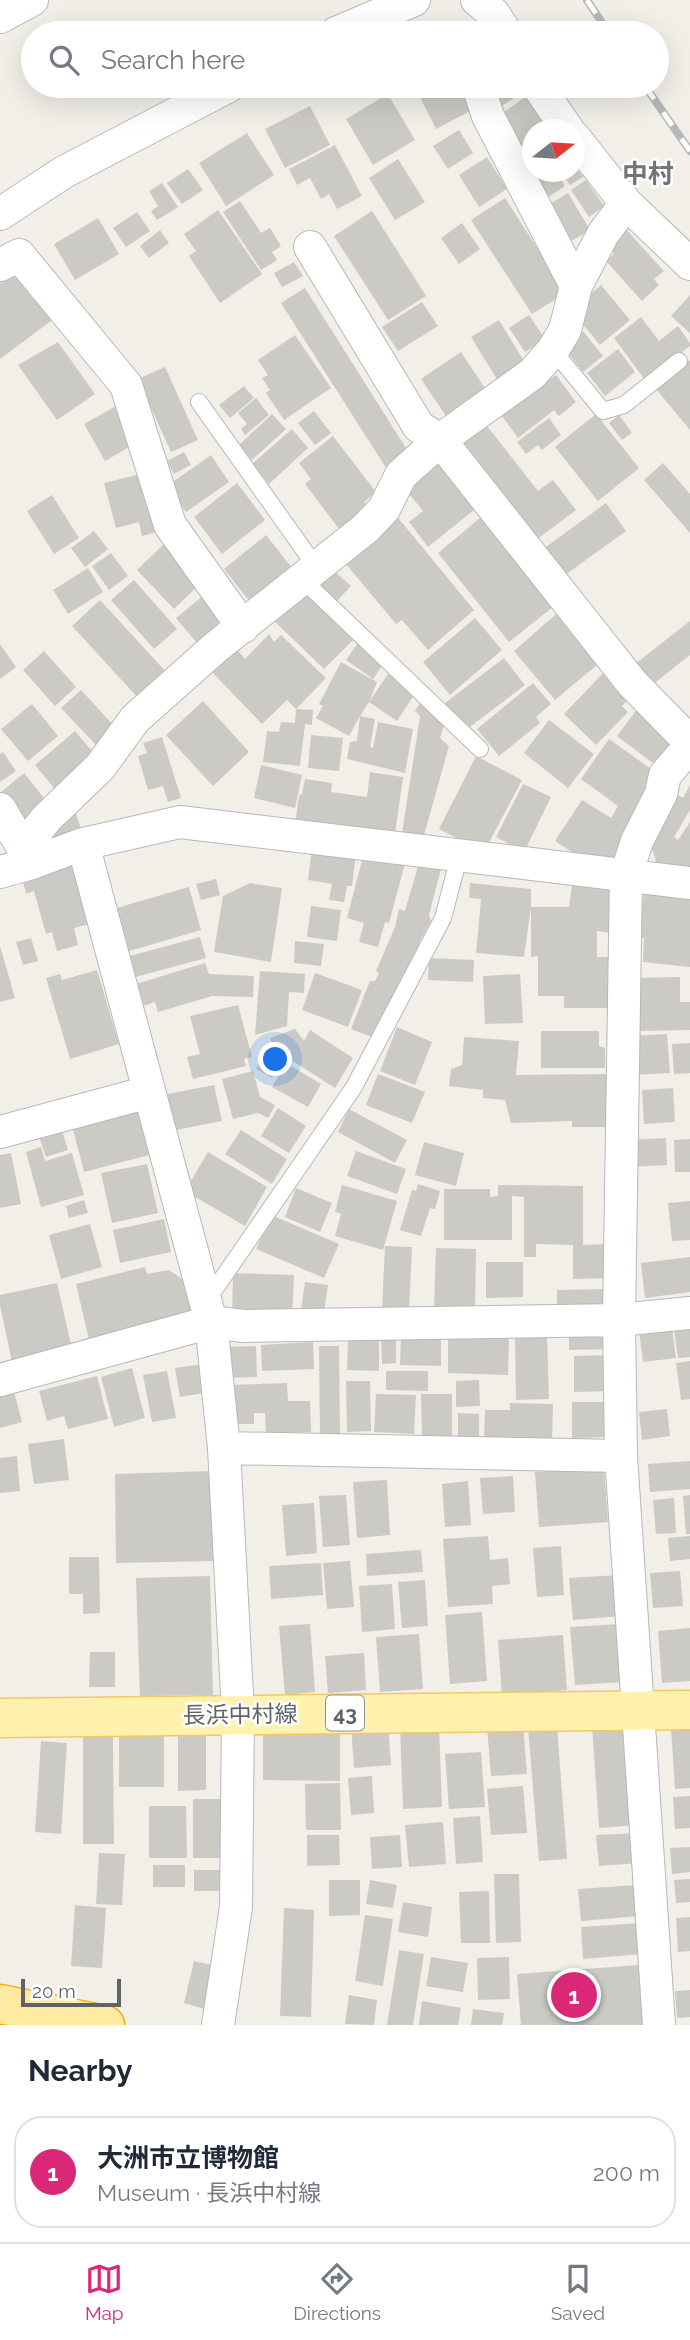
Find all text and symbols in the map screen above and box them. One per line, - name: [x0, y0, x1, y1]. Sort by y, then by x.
- search box: [21, 21, 669, 98]
- icon: search: [45, 41, 83, 79]
- text: Search here: [101, 45, 245, 75]
- north arrow: [522, 119, 585, 182]
- district label: 中村: [622, 159, 674, 189]
- your location: [258, 1042, 292, 1076]
- road number: 43: [326, 1696, 364, 1730]
- street label: 長浜中村線: [182, 1699, 298, 1729]
- pin: 1: [551, 1969, 597, 2021]
- scale bar: [21, 1976, 121, 2008]
- text: 20 m: [32, 1980, 76, 2002]
- text: Nearby: [28, 2053, 132, 2088]
- text: 大洲市立博物館: [97, 2143, 279, 2173]
- text: 1: [47, 2159, 59, 2186]
- text: 200 m: [593, 2159, 660, 2186]
- text: Museum · 長浜中村線: [97, 2179, 321, 2206]
- tab: Map: [85, 2260, 124, 2324]
- tab: Directions: [293, 2260, 381, 2324]
- tab: Saved: [551, 2260, 605, 2324]

